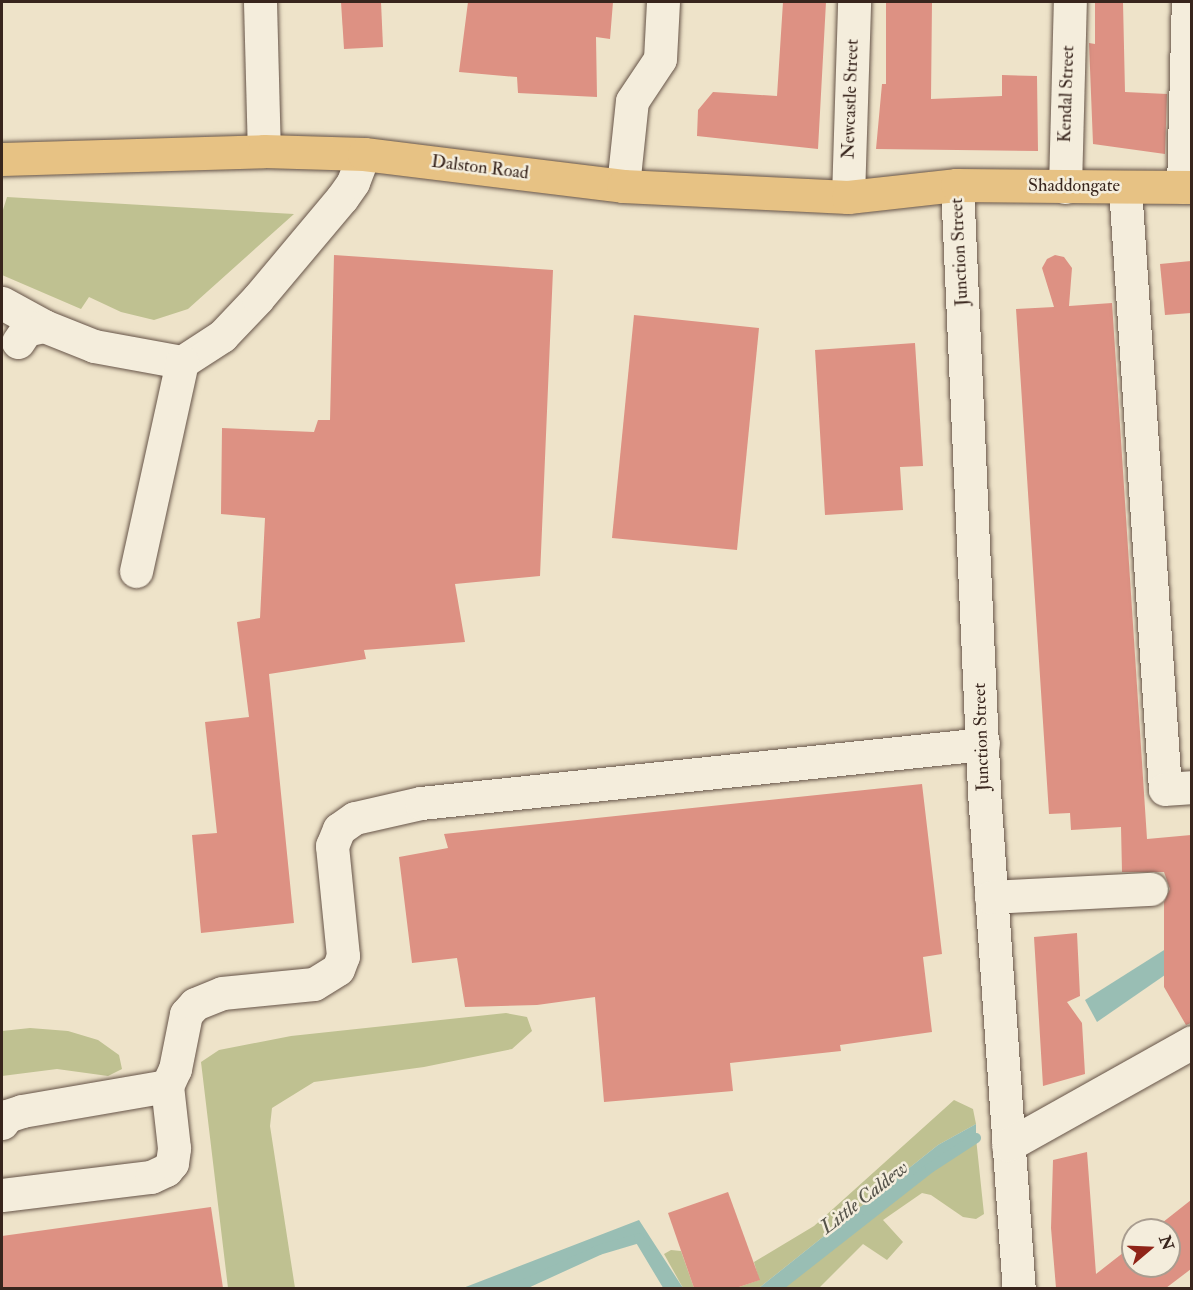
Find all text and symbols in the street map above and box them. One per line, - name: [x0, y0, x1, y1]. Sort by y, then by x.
- street label: Newcastle Street: [838, 39, 864, 159]
- street label: Kendal Street: [1055, 45, 1079, 143]
- street label: Dalston Road: [430, 151, 530, 185]
- street label: Shaddongate: [1028, 175, 1120, 197]
- street label: Junction Street: [946, 197, 974, 307]
- street label: Junction Street: [969, 682, 995, 792]
- water label: Little Caldew: [815, 1155, 913, 1239]
- north arrow: [1121, 1218, 1181, 1278]
- text: N: [1154, 1233, 1178, 1253]

